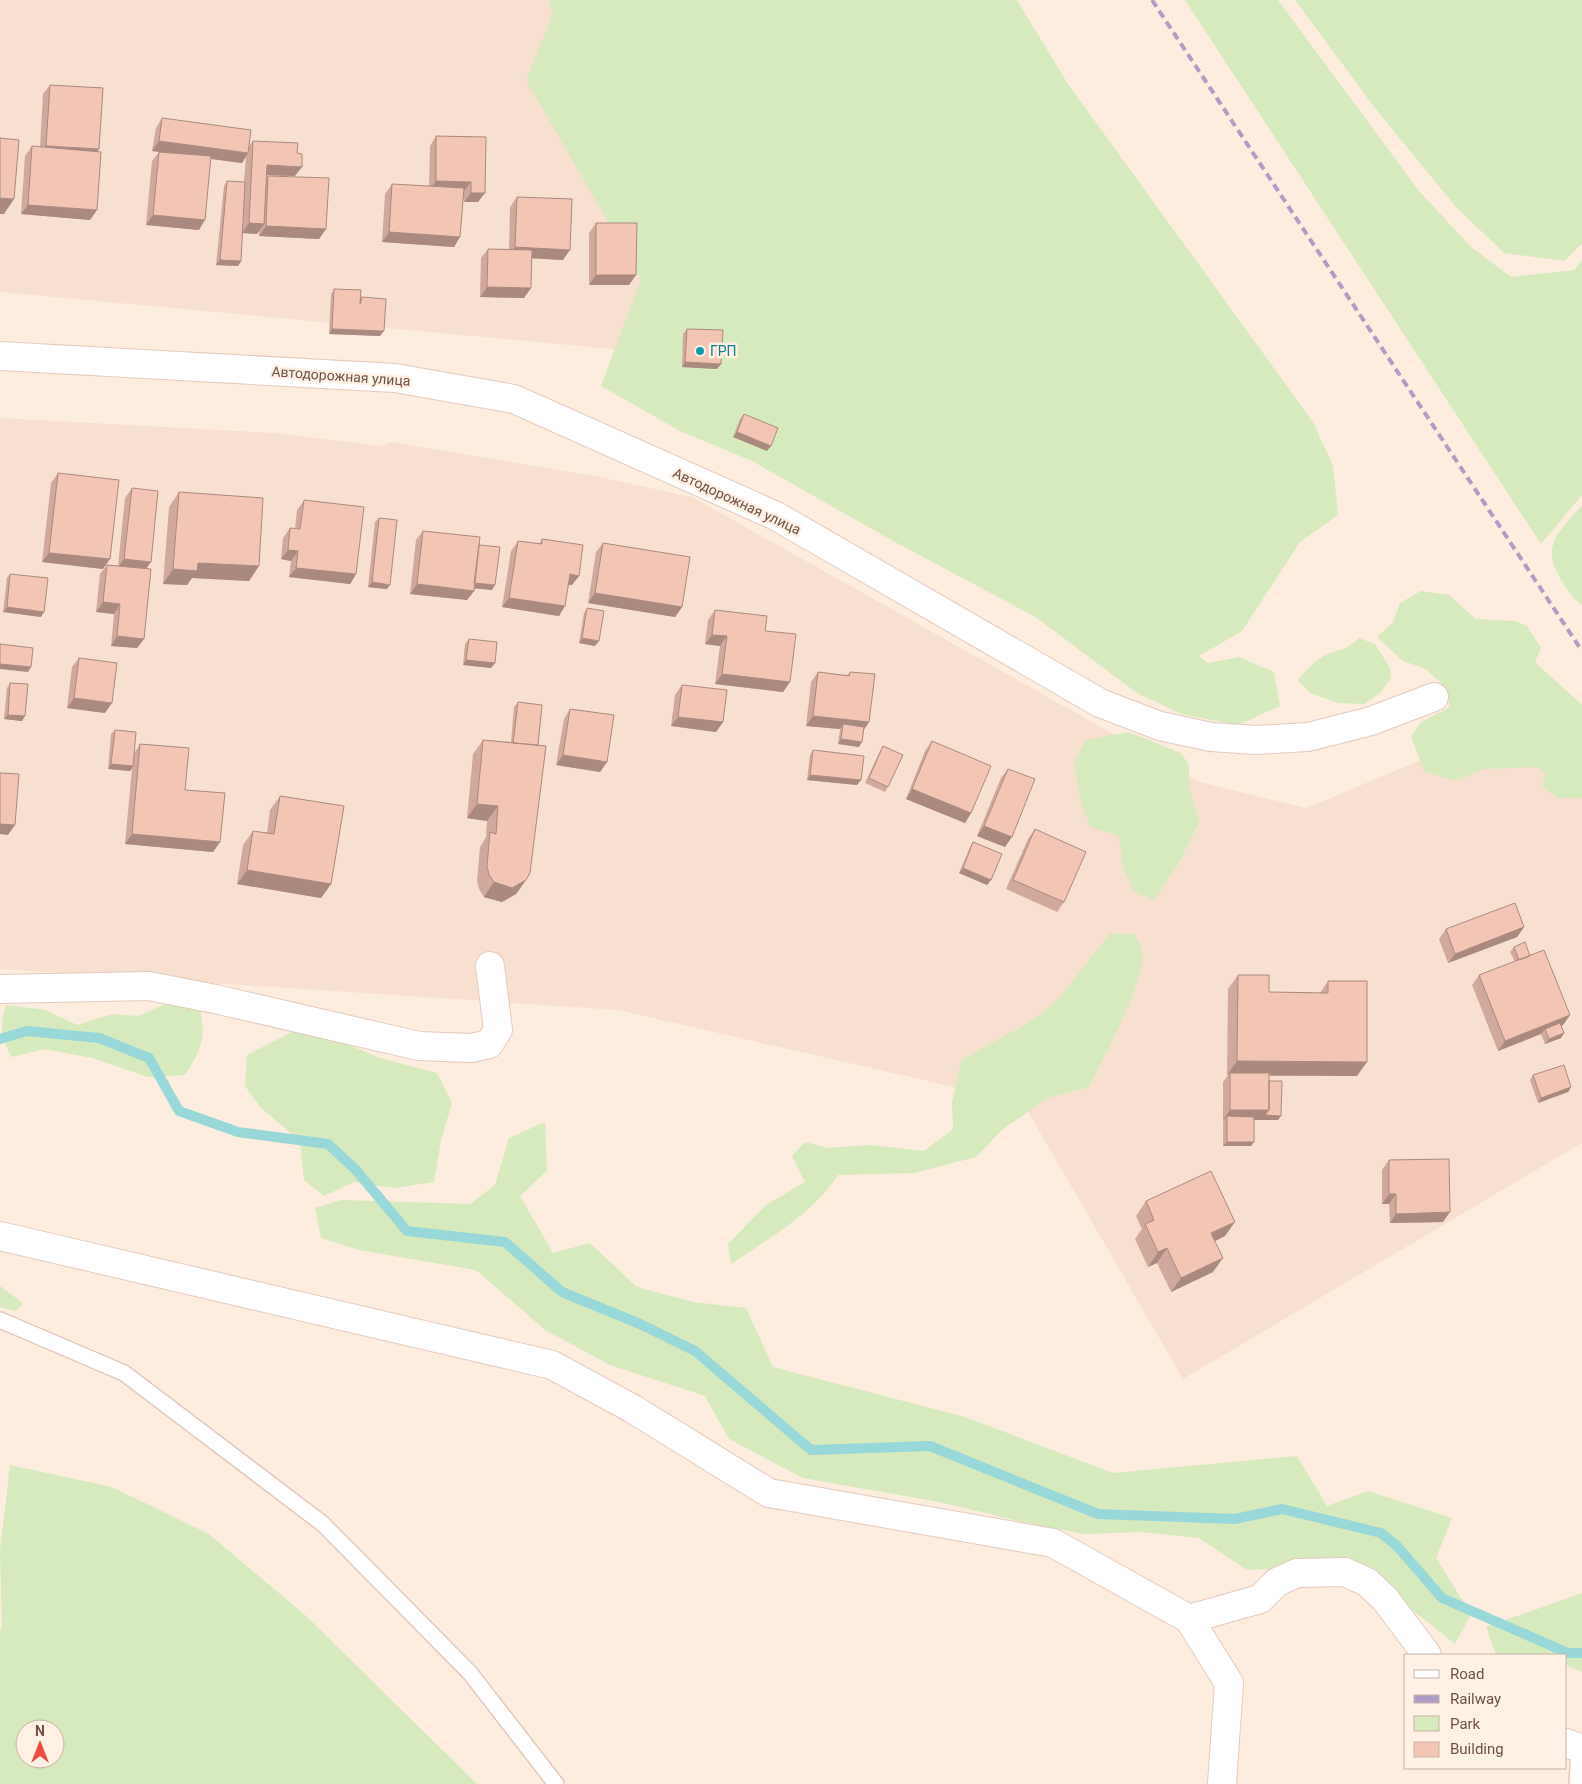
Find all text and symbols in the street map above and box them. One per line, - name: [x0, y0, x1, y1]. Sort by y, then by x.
- place label: ГРП: [710, 343, 737, 359]
- marker: ГРП: [694, 345, 706, 357]
- street label: Автодорожная улица: [271, 363, 411, 389]
- street label: Автодорожная улица: [671, 464, 803, 538]
- legend: [1404, 1654, 1567, 1769]
- text: Road: [1450, 1665, 1484, 1683]
- text: Railway: [1450, 1690, 1501, 1708]
- text: Park: [1450, 1715, 1481, 1733]
- north arrow: [15, 1719, 65, 1769]
- text: N: [35, 1723, 45, 1739]
- text: Building: [1450, 1740, 1504, 1758]

